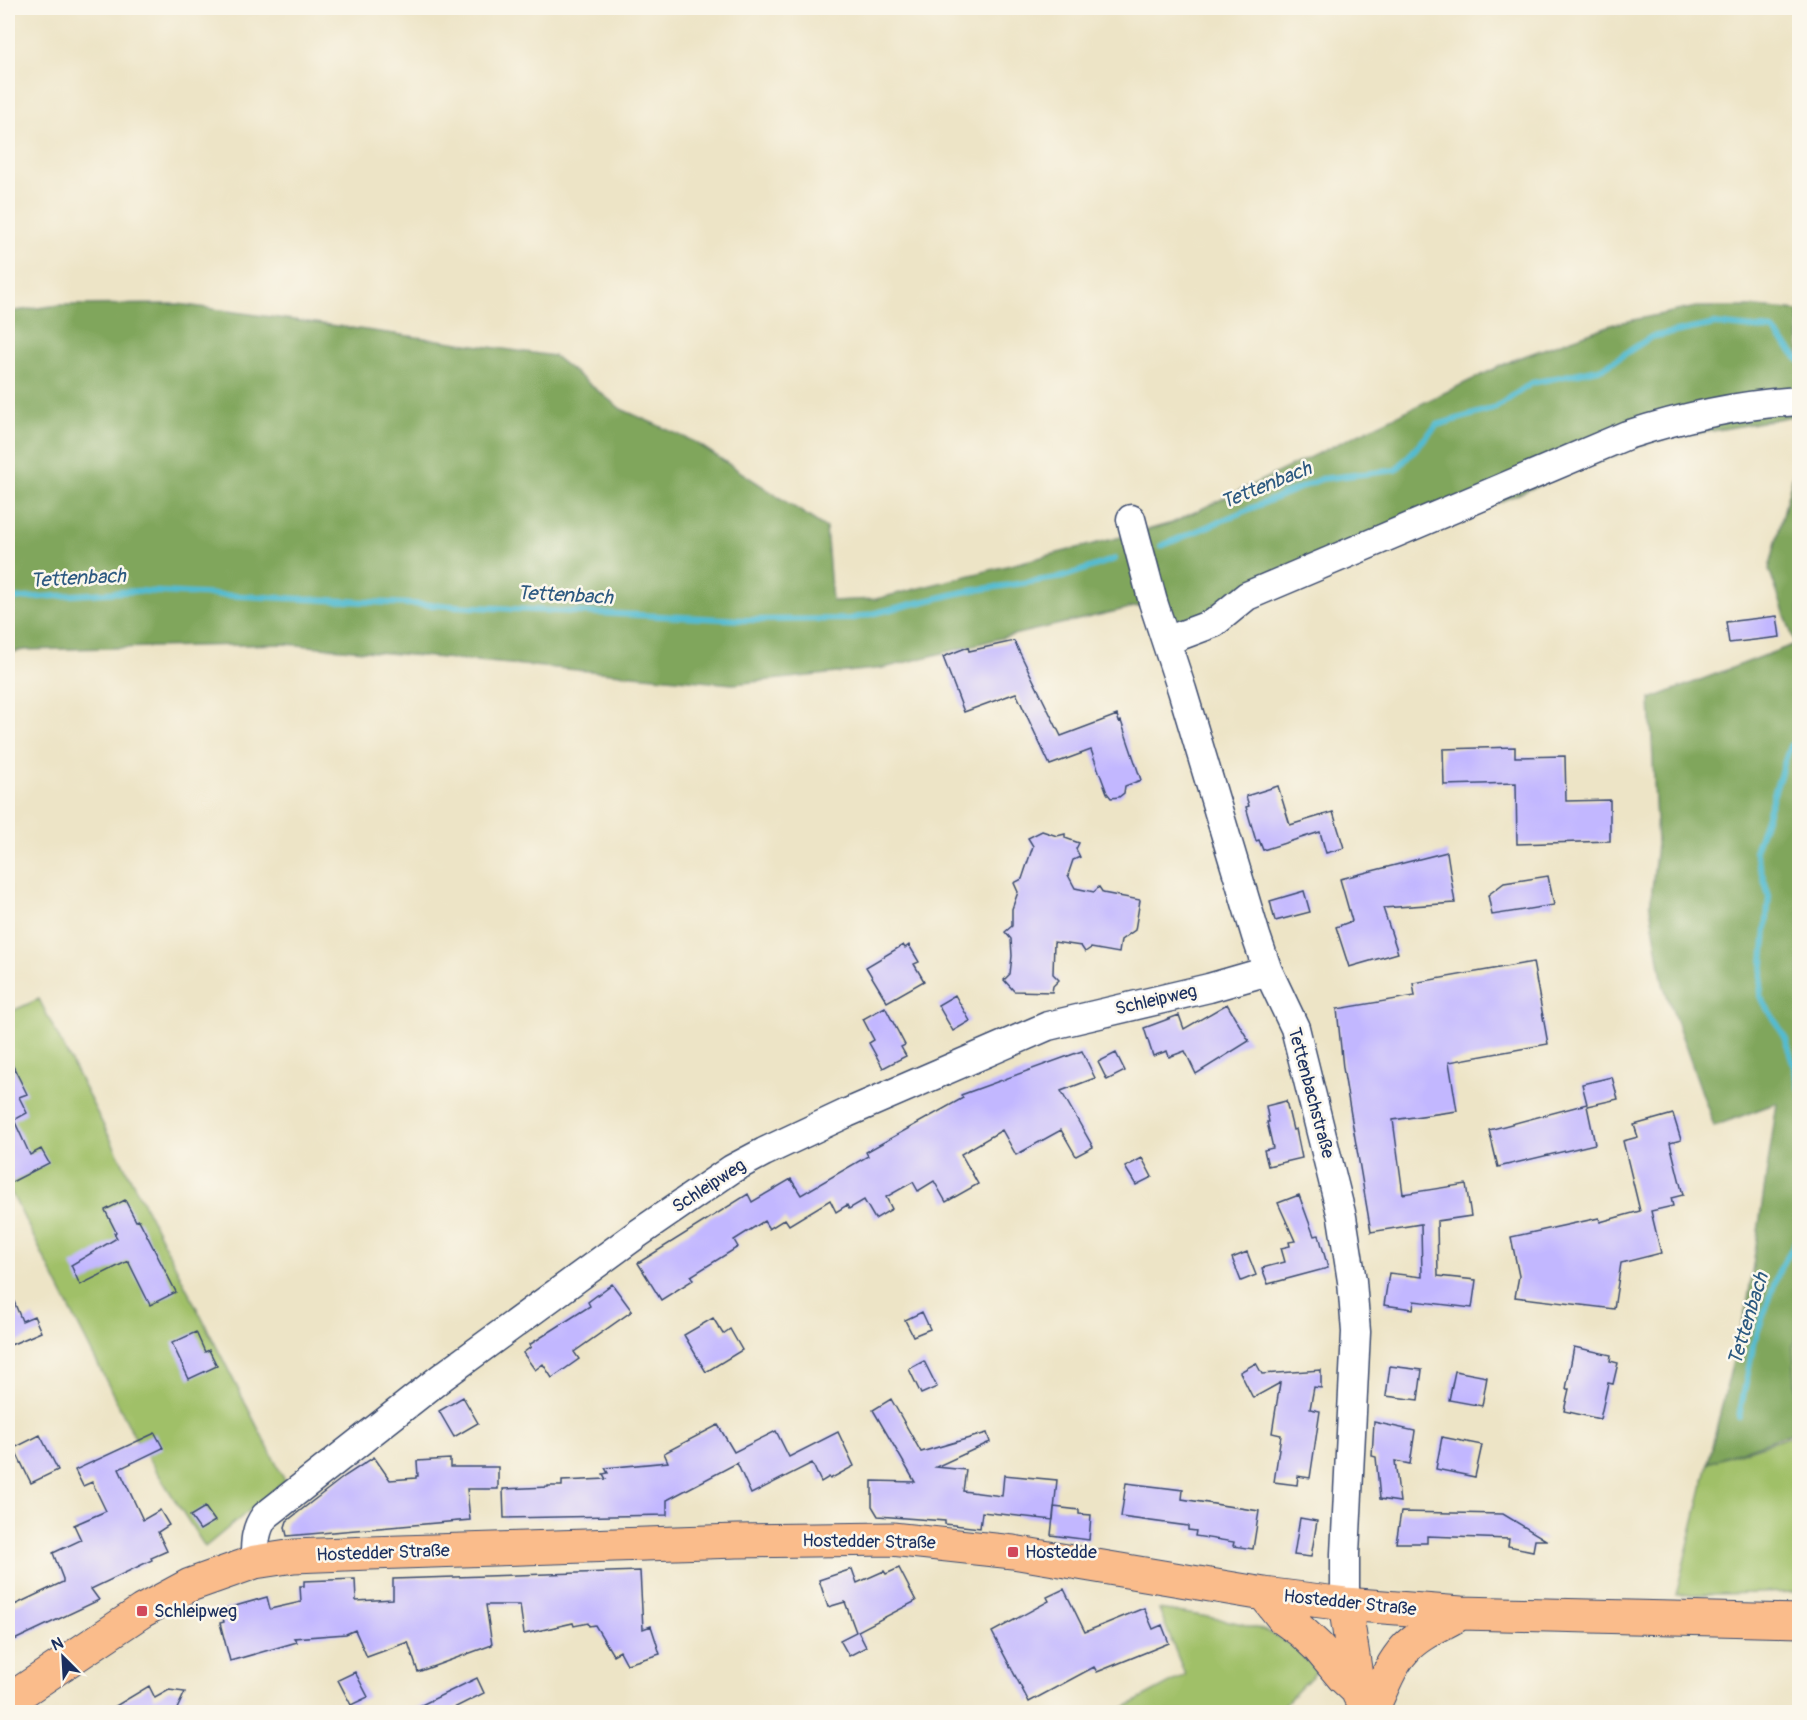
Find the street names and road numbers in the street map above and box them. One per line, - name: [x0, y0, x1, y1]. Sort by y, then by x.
- street label: Schleipweg: [1113, 979, 1199, 1021]
- street label: Tettenbachstraße: [1282, 1025, 1340, 1161]
- street label: Schleipweg: [668, 1154, 750, 1218]
- street label: Hostedder Straße: [802, 1529, 936, 1555]
- street label: Hostedder Straße: [316, 1539, 450, 1567]
- street label: Hostedder Straße: [1282, 1585, 1418, 1621]

